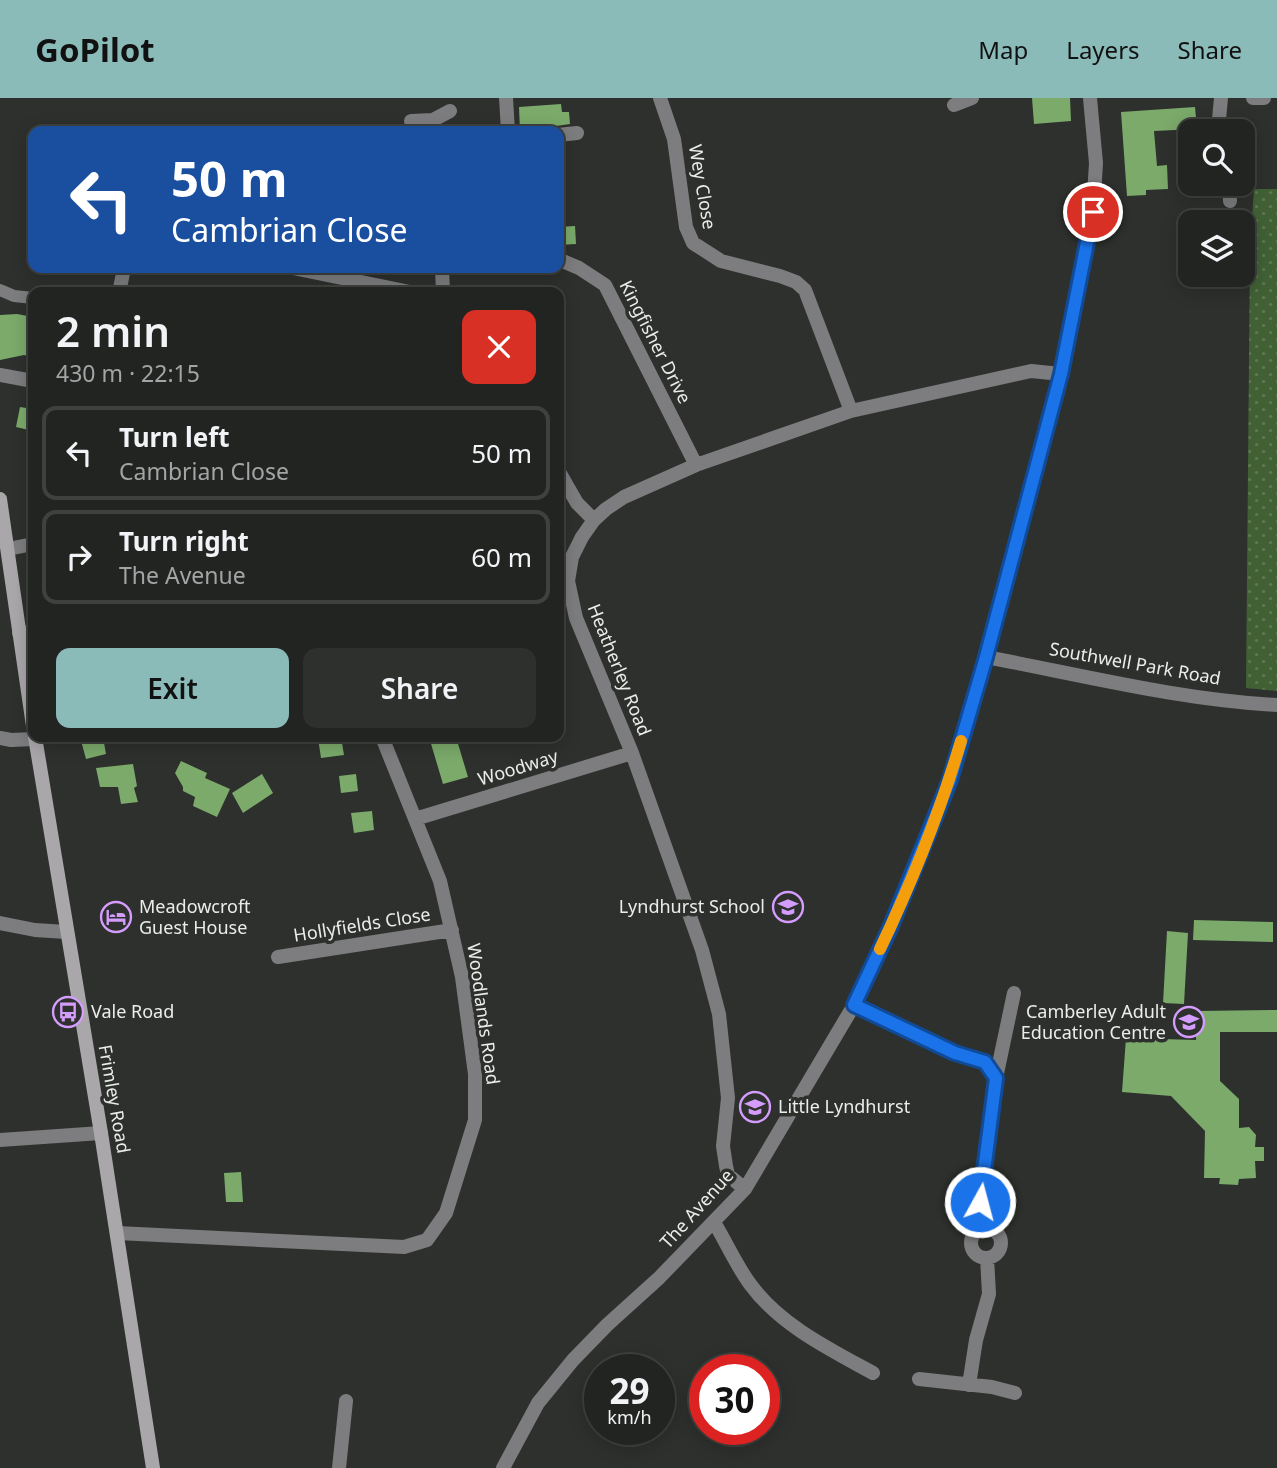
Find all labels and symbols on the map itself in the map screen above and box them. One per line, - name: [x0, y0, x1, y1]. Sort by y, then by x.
- street label: Wey Close: [684, 143, 722, 231]
- pin: [1063, 182, 1123, 242]
- street label: Kingfisher Drive: [614, 276, 697, 407]
- street label: Heatherley Road: [583, 600, 657, 739]
- street label: Southwell Park Road: [1048, 636, 1223, 690]
- street label: Woodway: [475, 743, 562, 791]
- school or university icon: Lyndhurst School: [771, 890, 805, 924]
- place label: Meadowcroft Guest House: [139, 894, 251, 939]
- place label: Lyndhurst School: [619, 894, 765, 918]
- hotel icon: Meadowcroft Guest House: [99, 900, 133, 934]
- street label: Hollyfields Close: [292, 901, 432, 947]
- street label: Woodlands Road: [462, 942, 506, 1086]
- bus stop icon: Vale Road: [51, 995, 85, 1029]
- place label: Vale Road: [91, 999, 174, 1023]
- place label: Camberley Adult Education Centre: [1021, 999, 1167, 1044]
- school or university icon: Camberley Adult Education Centre: [1172, 1005, 1206, 1039]
- street label: Frimley Road: [94, 1043, 136, 1155]
- school or university icon: Little Lyndhurst: [738, 1090, 772, 1124]
- place label: Little Lyndhurst: [778, 1094, 911, 1118]
- street label: The Avenue: [654, 1163, 738, 1253]
- position arrow: [943, 1165, 1017, 1239]
- speed limit sign: 30: [689, 1354, 780, 1445]

